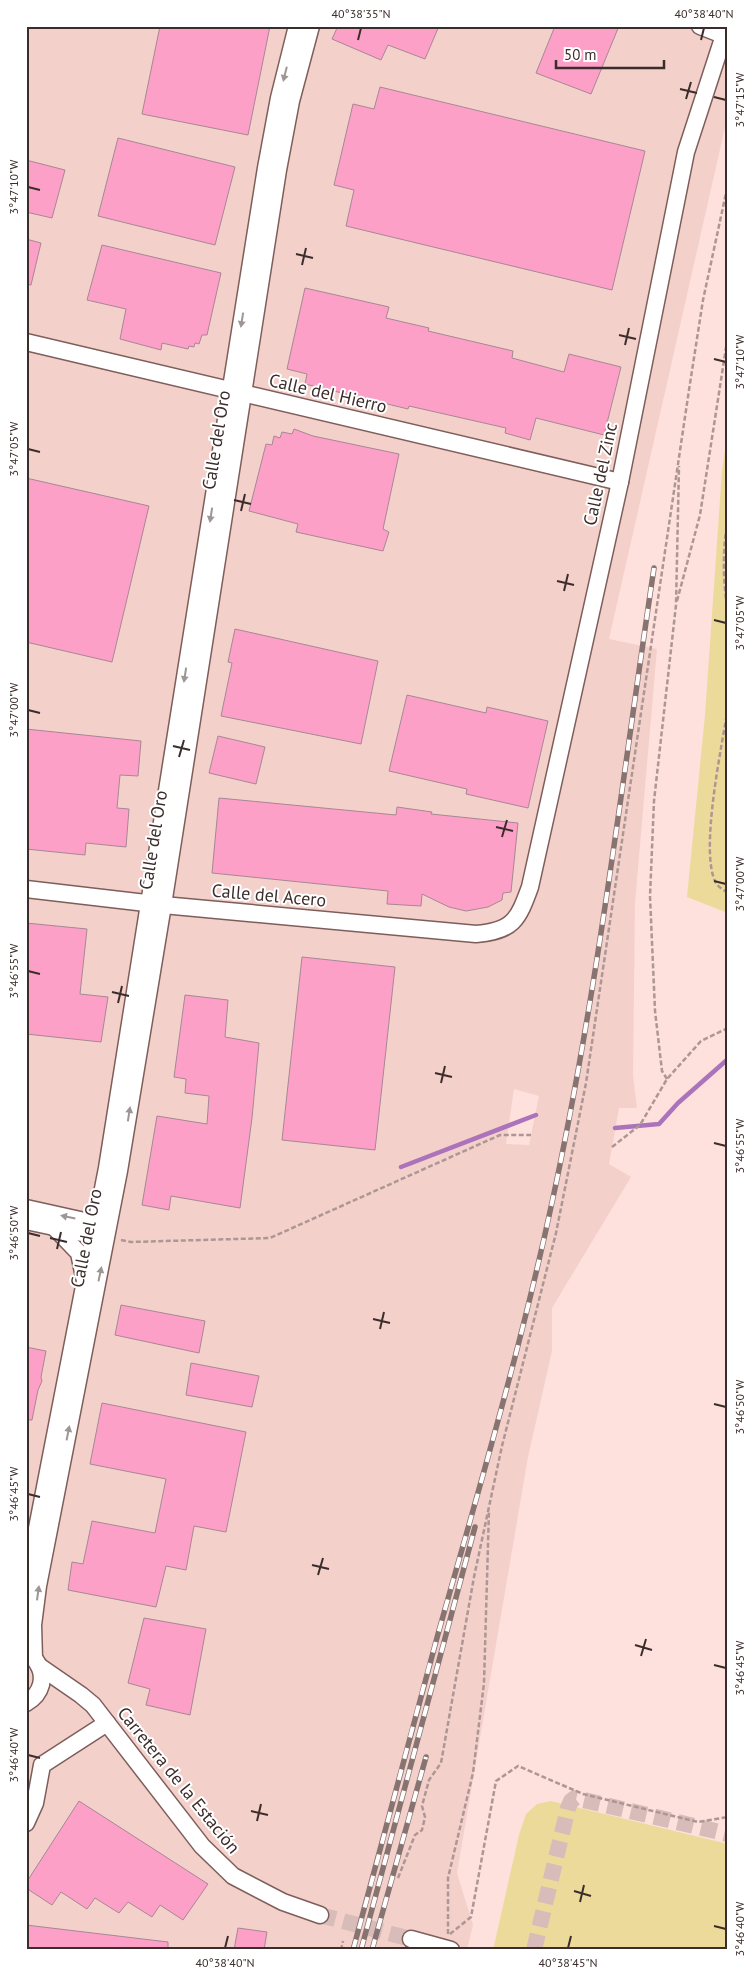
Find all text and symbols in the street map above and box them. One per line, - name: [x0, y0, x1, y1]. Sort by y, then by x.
- text: 40°38'35"N: [331, 6, 391, 21]
- text: 40°38'40"N: [674, 6, 734, 21]
- scale bar: [556, 38, 664, 70]
- text: 50 m: [564, 45, 597, 64]
- one-way arrow: [281, 66, 289, 81]
- text: 3°47'15"W: [732, 73, 747, 127]
- text: 3°47'10"W: [6, 160, 21, 214]
- one-way arrow: [238, 312, 246, 328]
- text: 3°47'10"W: [732, 335, 747, 389]
- street label: Calle del Hierro: [267, 368, 389, 418]
- street label: Calle del Oro: [197, 389, 235, 491]
- street label: Calle del Zinc: [578, 421, 622, 527]
- text: 3°47'05"W: [6, 422, 21, 476]
- one-way arrow: [206, 507, 214, 523]
- text: 3°47'05"W: [732, 596, 747, 650]
- one-way arrow: [180, 668, 188, 684]
- text: 3°47'00"W: [6, 683, 21, 737]
- street label: Calle del Oro: [134, 789, 172, 891]
- text: 3°47'00"W: [732, 857, 747, 911]
- street label: Calle del Acero: [211, 879, 327, 911]
- text: 3°46'55"W: [6, 944, 21, 998]
- one-way arrow: [125, 1106, 133, 1122]
- text: 3°46'55"W: [732, 1119, 747, 1173]
- street label: Calle del Oro: [65, 1187, 107, 1289]
- text: 3°46'50"W: [6, 1206, 21, 1260]
- one-way arrow: [59, 1213, 75, 1221]
- one-way arrow: [96, 1266, 104, 1282]
- text: 3°46'50"W: [732, 1380, 747, 1434]
- one-way arrow: [65, 1425, 73, 1441]
- text: 3°46'45"W: [6, 1467, 21, 1521]
- one-way arrow: [34, 1585, 42, 1601]
- text: 3°46'45"W: [732, 1641, 747, 1695]
- street label: Carretera de la Estación: [113, 1702, 245, 1858]
- text: 3°46'40"W: [6, 1728, 21, 1782]
- text: 3°46'40"W: [732, 1902, 747, 1956]
- text: 40°38'40"N: [195, 1955, 255, 1970]
- text: 40°38'45"N: [538, 1955, 598, 1970]

